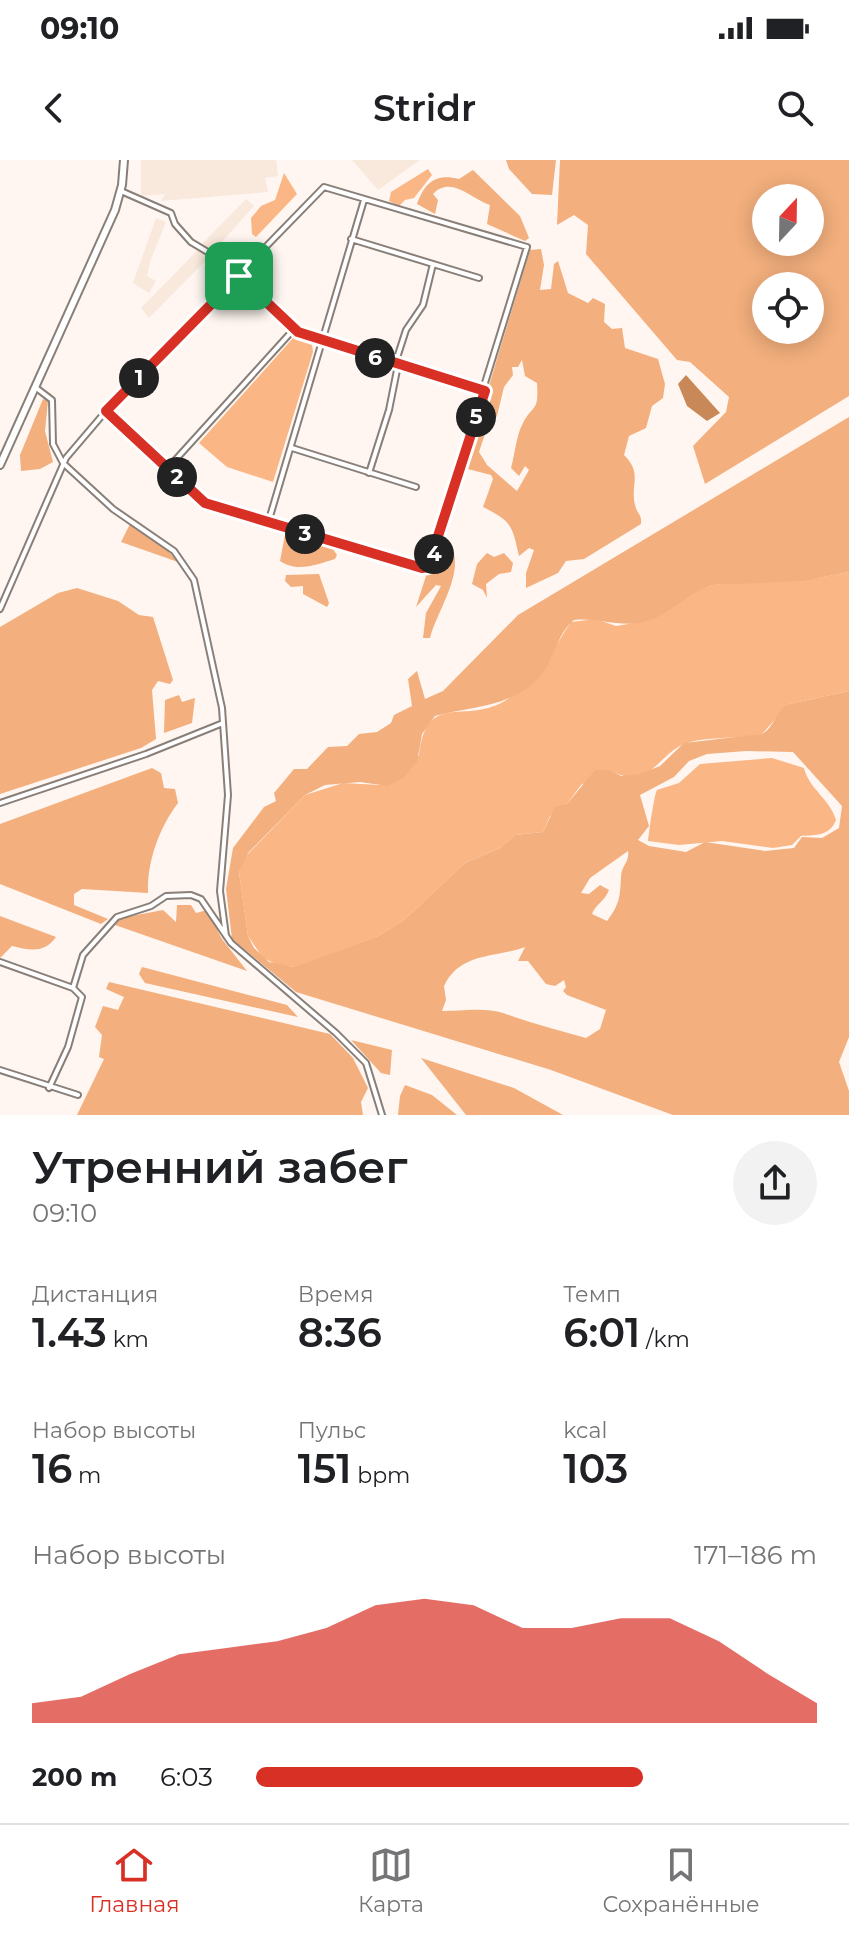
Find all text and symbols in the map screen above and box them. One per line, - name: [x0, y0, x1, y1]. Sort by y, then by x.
- text: 09:10: [40, 10, 119, 47]
- icon: back: [32, 86, 76, 130]
- text: Stridr: [373, 86, 476, 130]
- icon: search: [773, 86, 817, 130]
- north arrow: [752, 184, 824, 256]
- map controls: [752, 184, 824, 344]
- pin: [205, 242, 273, 310]
- icon: arrive: [217, 254, 261, 298]
- button: locate: [752, 272, 824, 344]
- pin: 6: [355, 338, 395, 378]
- text: 6: [368, 344, 382, 371]
- pin: 1: [119, 358, 159, 398]
- text: 1: [135, 364, 143, 391]
- pin: 5: [456, 397, 496, 437]
- text: 5: [469, 403, 483, 430]
- pin: 2: [157, 457, 197, 497]
- text: 2: [171, 463, 183, 490]
- pin: 3: [285, 514, 325, 554]
- text: 3: [298, 520, 312, 547]
- pin: 4: [414, 534, 454, 574]
- text: 4: [426, 540, 442, 567]
- text: Утренний забег: [32, 1140, 408, 1194]
- button: share: [733, 1141, 817, 1225]
- text: 09:10: [32, 1197, 97, 1229]
- text: Дистанция: [32, 1281, 158, 1308]
- text: Время: [298, 1281, 374, 1308]
- text: Темп: [563, 1281, 621, 1308]
- text: 1.43: [32, 1308, 107, 1357]
- text: 8:36: [298, 1308, 382, 1357]
- text: 6:01: [563, 1308, 640, 1357]
- text: km: [107, 1326, 149, 1353]
- text: /km: [640, 1326, 690, 1353]
- text: Набор высоты: [32, 1417, 196, 1444]
- text: Пульс: [298, 1417, 366, 1444]
- text: kcal: [563, 1417, 607, 1444]
- text: 16: [32, 1444, 72, 1493]
- text: 151: [298, 1444, 352, 1493]
- text: 103: [563, 1444, 628, 1493]
- text: m: [72, 1462, 101, 1489]
- text: bpm: [352, 1462, 410, 1489]
- text: Набор высоты: [32, 1539, 226, 1571]
- text: 171–186 m: [694, 1539, 817, 1571]
- text: 200 m: [32, 1761, 117, 1793]
- text: 6:03: [160, 1761, 213, 1793]
- tab: Главная: [89, 1843, 180, 1918]
- tab: Карта: [358, 1843, 424, 1918]
- tab: Сохранённые: [602, 1843, 760, 1918]

